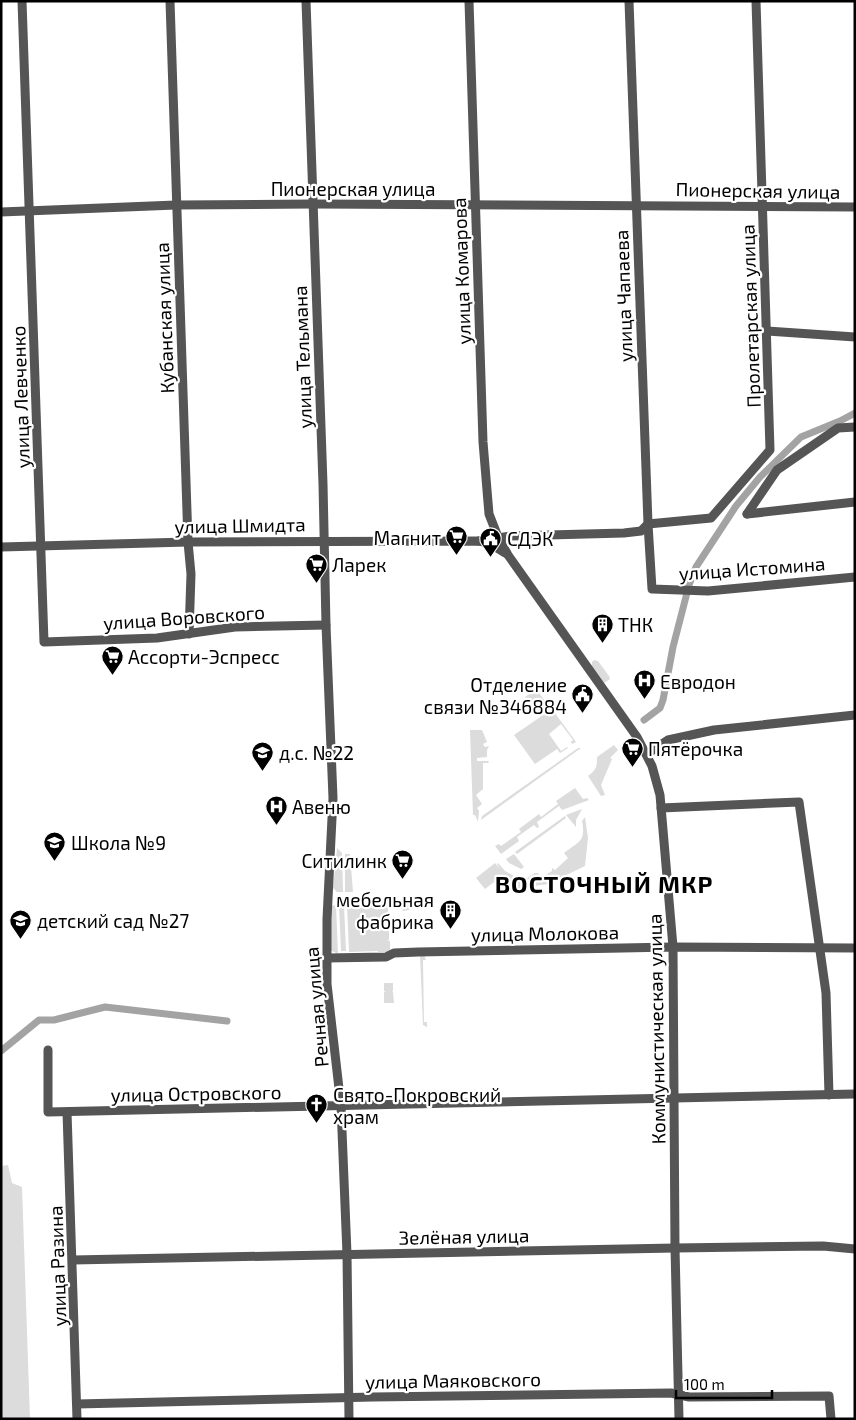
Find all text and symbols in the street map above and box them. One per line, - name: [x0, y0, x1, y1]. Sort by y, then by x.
- street label: Пионерская улица: [271, 177, 435, 201]
- street label: Пионерская улица: [675, 177, 841, 204]
- street label: улица Комарова: [447, 197, 476, 345]
- street label: Пролетарская улица: [735, 224, 766, 408]
- street label: улица Чапаева: [609, 229, 638, 363]
- street label: Кубанская улица: [150, 242, 179, 394]
- street label: улица Тельмана: [288, 285, 317, 429]
- street label: улица Левченко: [6, 325, 35, 469]
- street label: улица Шмидта: [174, 512, 306, 539]
- supermarket icon: Магнит: [445, 525, 469, 556]
- place label: Магнит: [374, 526, 441, 549]
- public building icon: СДЭК: [479, 526, 503, 557]
- place label: СДЭК: [507, 527, 553, 550]
- street label: улица Истомина: [678, 551, 826, 586]
- supermarket icon: Ларек: [304, 552, 328, 583]
- place label: Ларек: [332, 553, 386, 576]
- street label: улица Воровского: [102, 600, 266, 635]
- building icon: ТНК: [590, 612, 614, 643]
- place label: ТНК: [618, 613, 653, 636]
- supermarket icon: Ассорти-Эспресс: [100, 644, 124, 675]
- place label: Ассорти-Эспресс: [128, 645, 280, 668]
- hospital icon: Евродон: [632, 669, 656, 700]
- place label: Евродон: [660, 670, 736, 693]
- place label: Отделение связи №346884: [424, 673, 567, 718]
- public building icon: Отделение связи №346884: [571, 683, 595, 714]
- supermarket icon: Пятёрочка: [620, 736, 644, 767]
- place label: Пятёрочка: [648, 737, 743, 760]
- school or university icon: д.с. №22: [251, 740, 275, 771]
- place label: д.с. №22: [279, 741, 354, 764]
- hospital icon: Авеню: [264, 794, 288, 825]
- place label: Авеню: [292, 795, 351, 818]
- school or university icon: Школа №9: [43, 830, 67, 861]
- place label: Школа №9: [71, 831, 166, 854]
- supermarket icon: Ситилинк: [391, 848, 415, 879]
- place label: Ситилинк: [301, 849, 387, 872]
- district label: ВОСТОЧНЫЙ МКР: [495, 869, 713, 898]
- place label: мебельная фабрика: [336, 888, 434, 933]
- building icon: мебельная фабрика: [438, 898, 462, 929]
- school or university icon: детский сад №27: [9, 908, 33, 939]
- place label: детский сад №27: [37, 909, 189, 932]
- street label: Коммунистическая улица: [642, 913, 671, 1145]
- street label: улица Молокова: [471, 920, 619, 947]
- street label: Речная улица: [299, 946, 334, 1068]
- street label: улица Островского: [110, 1080, 282, 1107]
- place label: Свято-Покровский храм: [333, 1083, 501, 1128]
- church icon: Свято-Покровский храм: [305, 1093, 329, 1124]
- street label: улица Разина: [43, 1205, 72, 1327]
- street label: Зелёная улица: [398, 1223, 530, 1250]
- street label: улица Маяковского: [365, 1367, 541, 1394]
- scale bar: [676, 1368, 772, 1400]
- text: 100 m: [684, 1375, 725, 1393]

